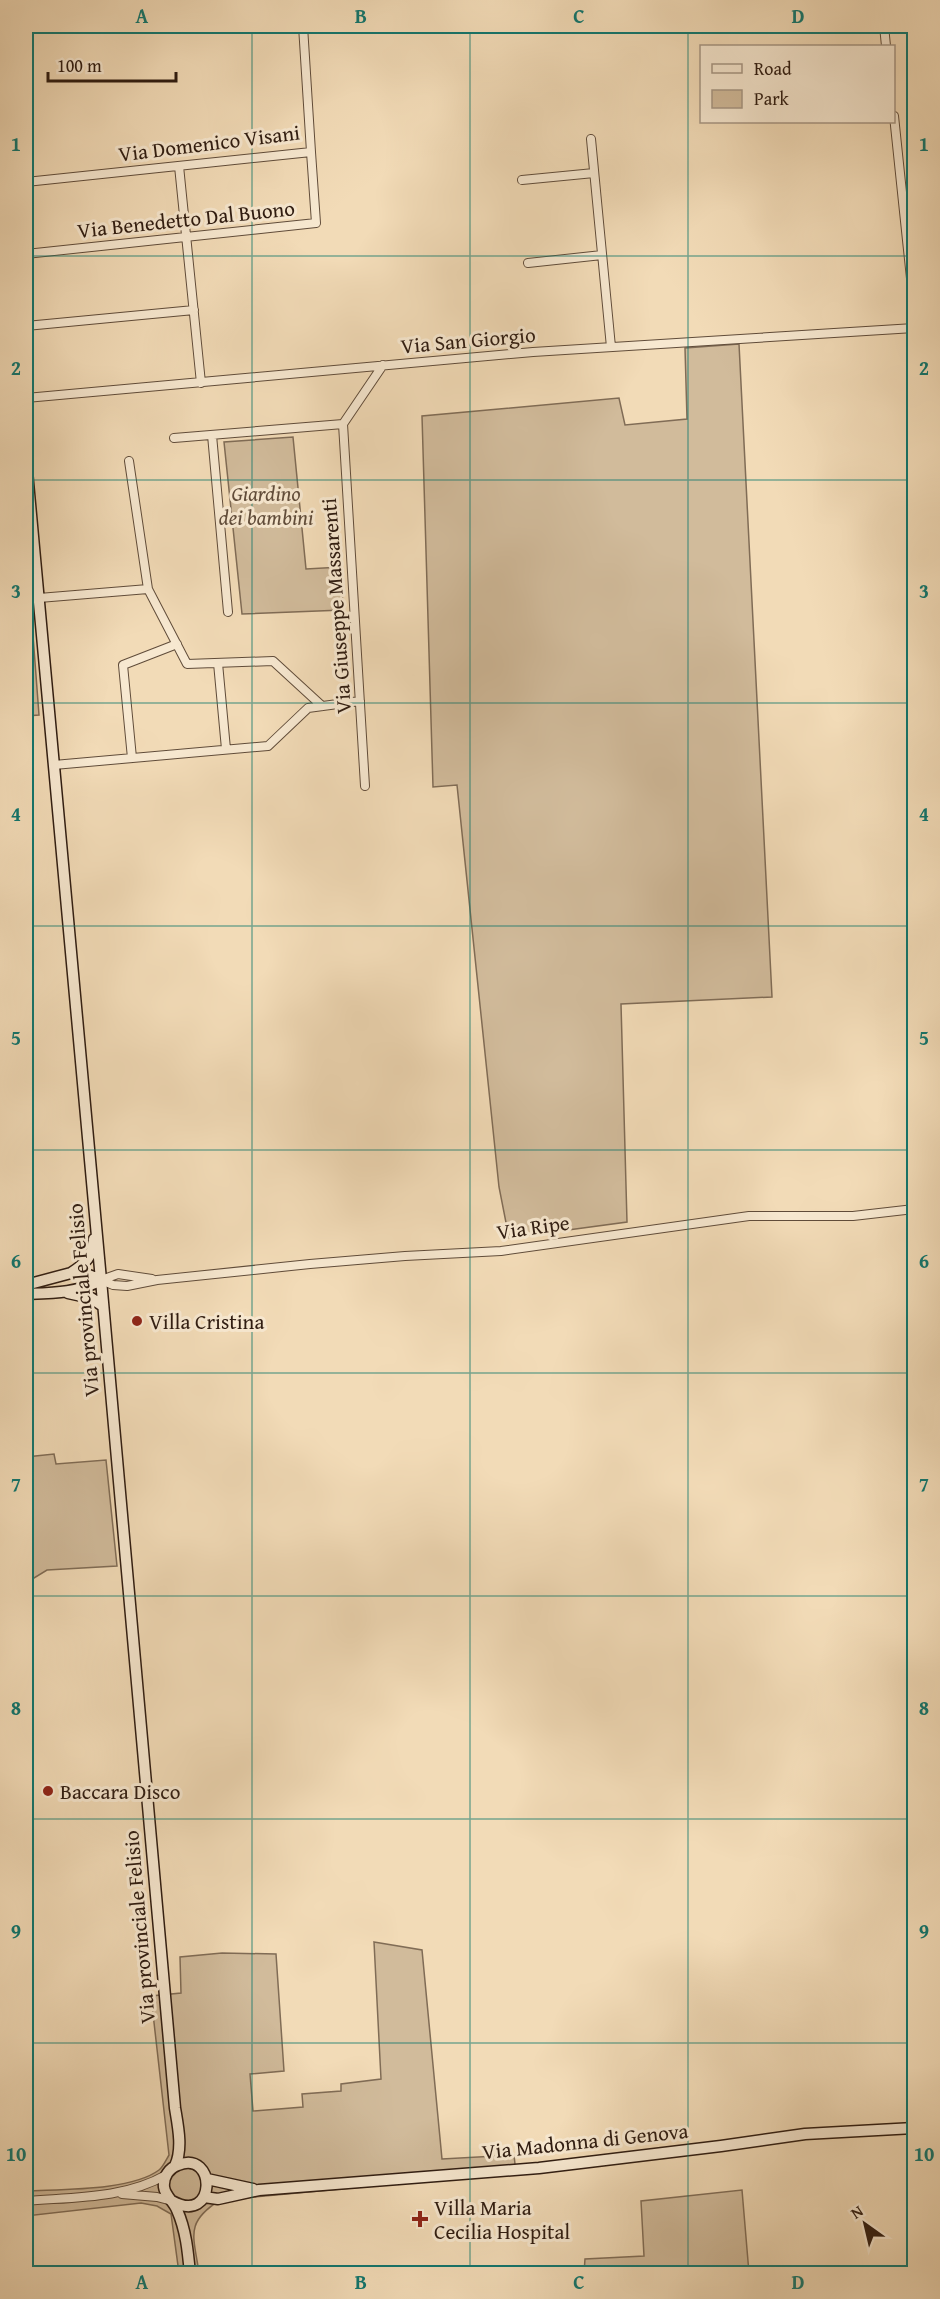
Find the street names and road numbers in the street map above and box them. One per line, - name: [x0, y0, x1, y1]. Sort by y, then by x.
- street label: Via Domenico Visani: [116, 116, 302, 170]
- street label: Via Benedetto Dal Buono: [76, 192, 296, 246]
- street label: Via San Giorgio: [399, 319, 537, 361]
- street label: Via Giuseppe Massarenti: [313, 497, 359, 715]
- street label: Via provinciale Felisio: [59, 1202, 107, 1398]
- street label: Via Ripe: [495, 1207, 572, 1247]
- street label: Via provinciale Felisio: [115, 1829, 163, 2025]
- street label: Via Madonna di Genova: [480, 2115, 690, 2167]

